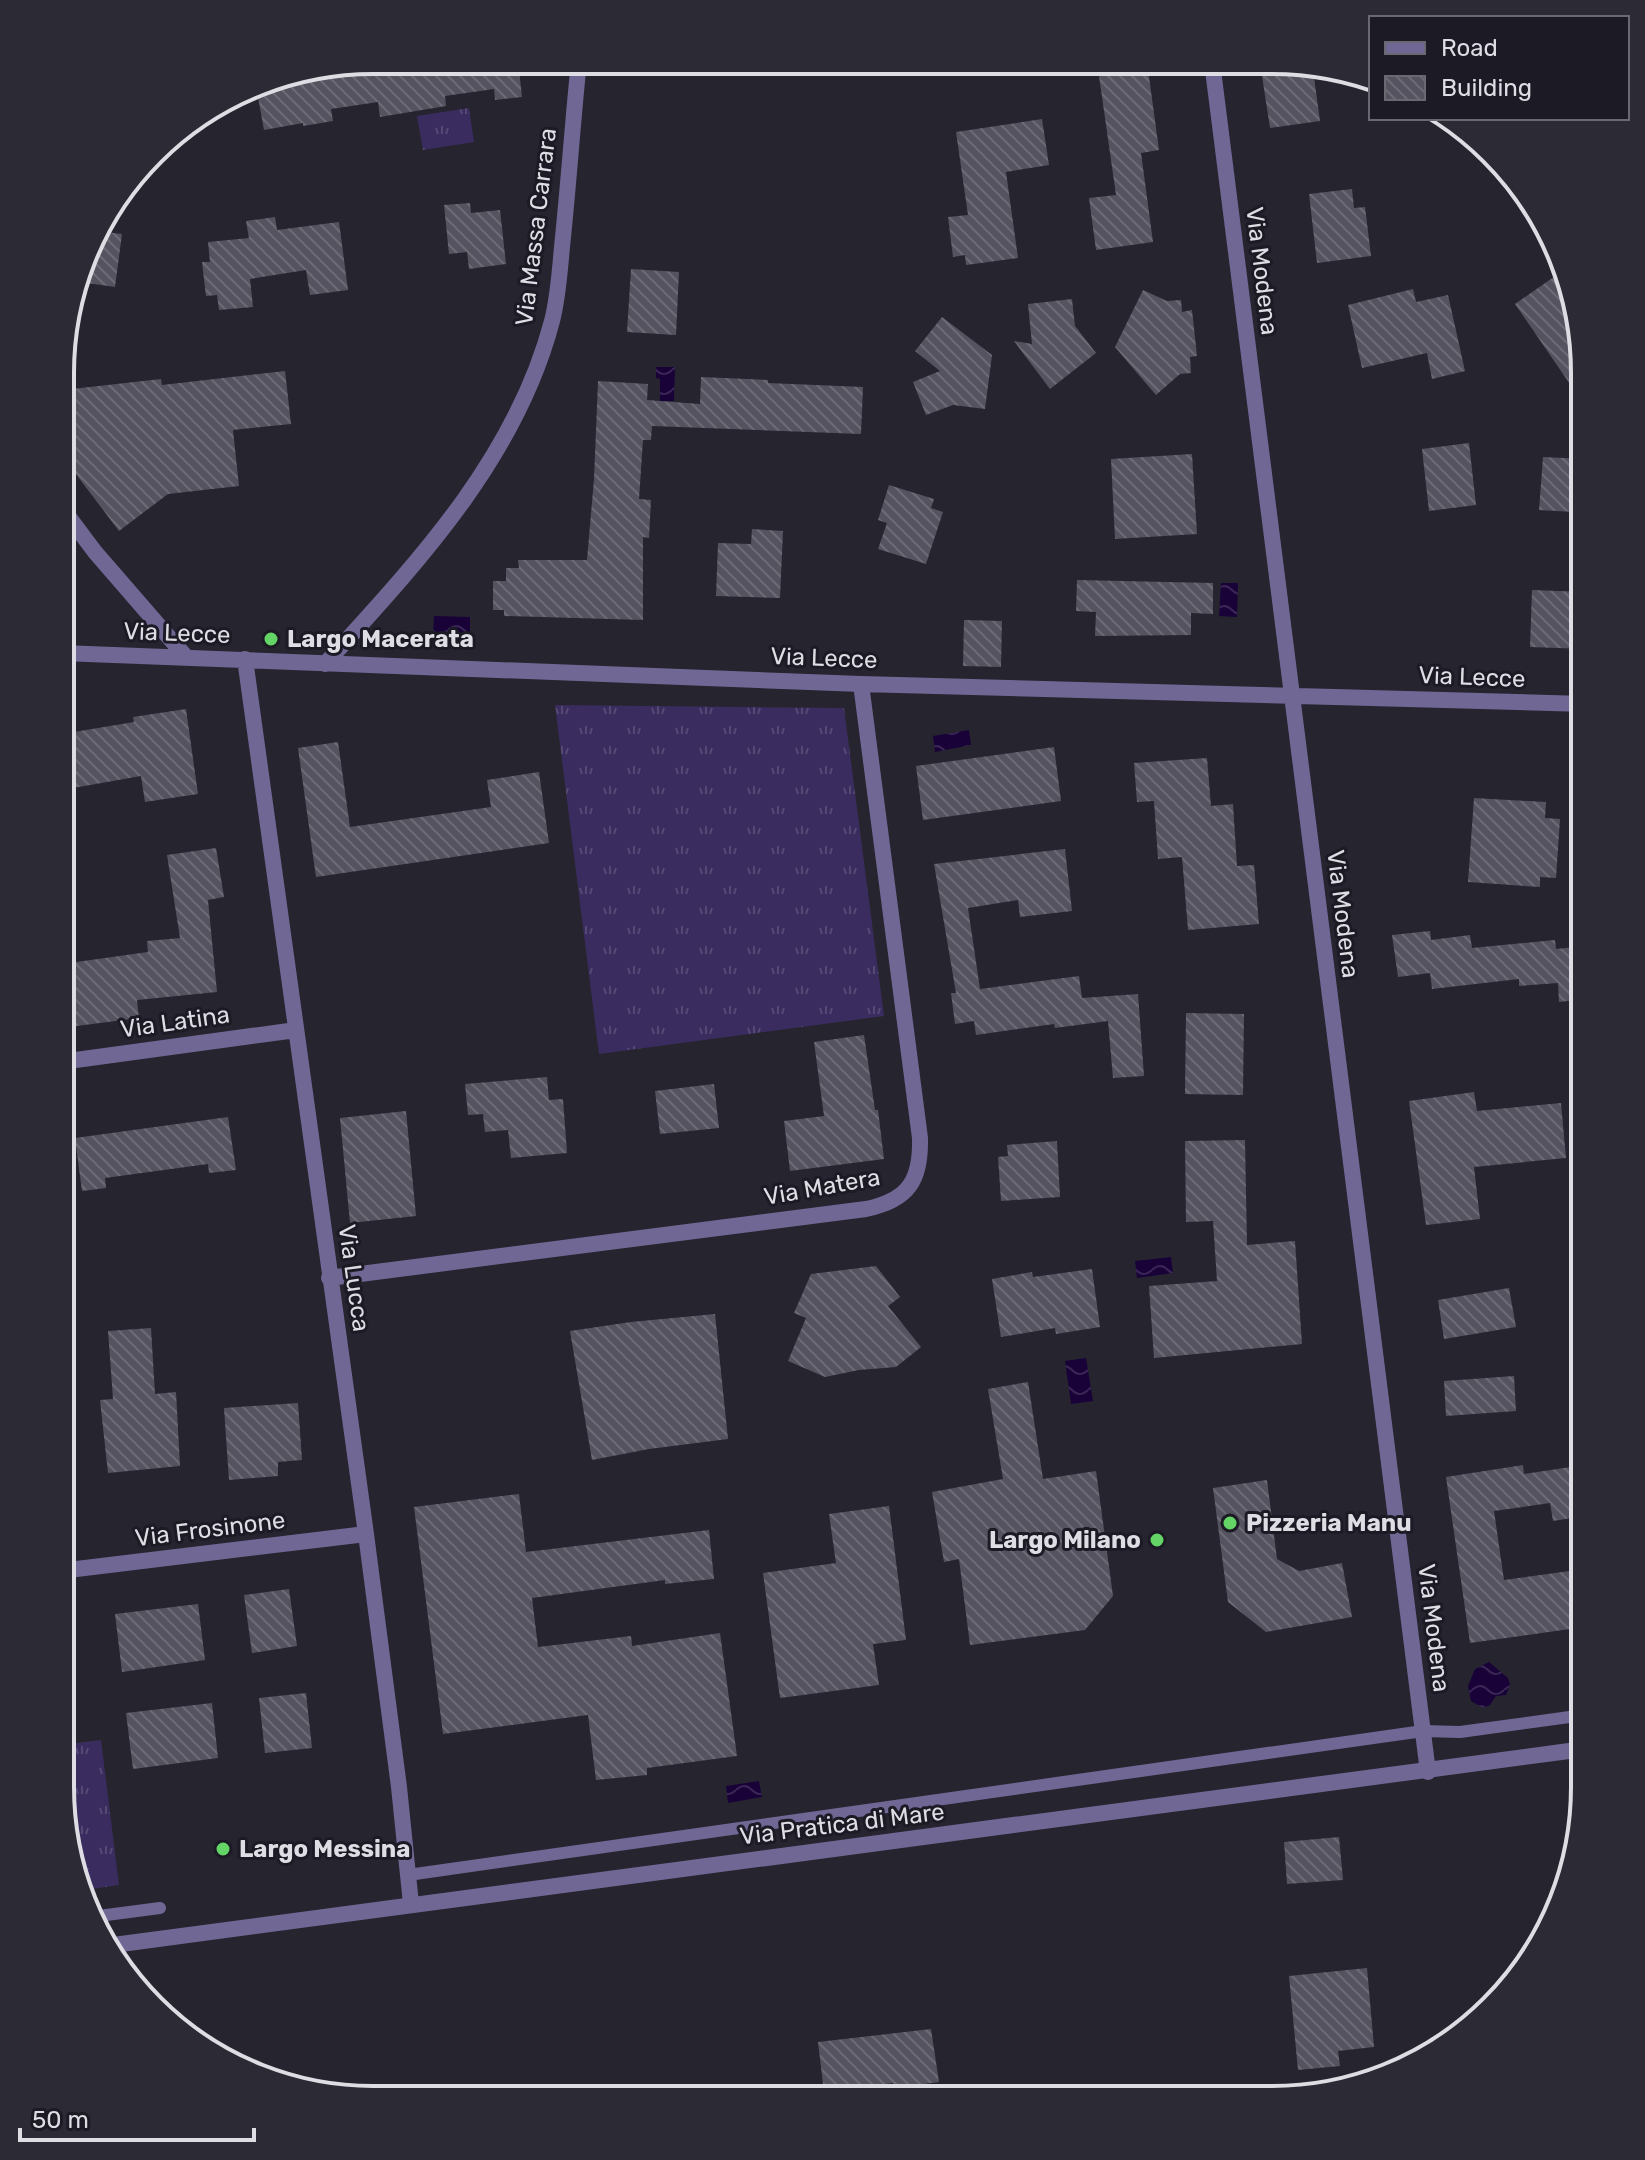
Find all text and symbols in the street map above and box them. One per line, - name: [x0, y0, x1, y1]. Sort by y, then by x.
- legend: [1369, 16, 1629, 120]
- text: Road: [1441, 34, 1498, 62]
- text: Building: [1441, 74, 1532, 102]
- street label: Via Massa Carrara: [510, 126, 562, 328]
- street label: Via Modena: [1240, 205, 1284, 337]
- street label: Via Lecce: [123, 617, 231, 649]
- place label: Largo Macerata: [287, 625, 474, 653]
- marker: Largo Macerata: [262, 630, 280, 648]
- street label: Via Lecce: [770, 642, 878, 674]
- street label: Via Lecce: [1418, 661, 1526, 693]
- street label: Via Modena: [1321, 848, 1365, 980]
- street label: Via Latina: [118, 1000, 232, 1044]
- street label: Via Matera: [762, 1163, 882, 1211]
- street label: Via Lucca: [333, 1223, 375, 1333]
- street label: Via Frosinone: [133, 1506, 287, 1552]
- place label: Pizzeria Manu: [1246, 1509, 1412, 1537]
- marker: Pizzeria Manu: [1221, 1514, 1239, 1532]
- place label: Largo Milano: [989, 1526, 1141, 1554]
- marker: Largo Milano: [1148, 1531, 1166, 1549]
- street label: Via Modena: [1412, 1562, 1456, 1694]
- street label: Via Pratica di Mare: [738, 1798, 946, 1850]
- place label: Largo Messina: [239, 1835, 410, 1863]
- marker: Largo Messina: [214, 1840, 232, 1858]
- scale bar: [20, 2092, 254, 2142]
- text: 50 m: [32, 2106, 89, 2134]

